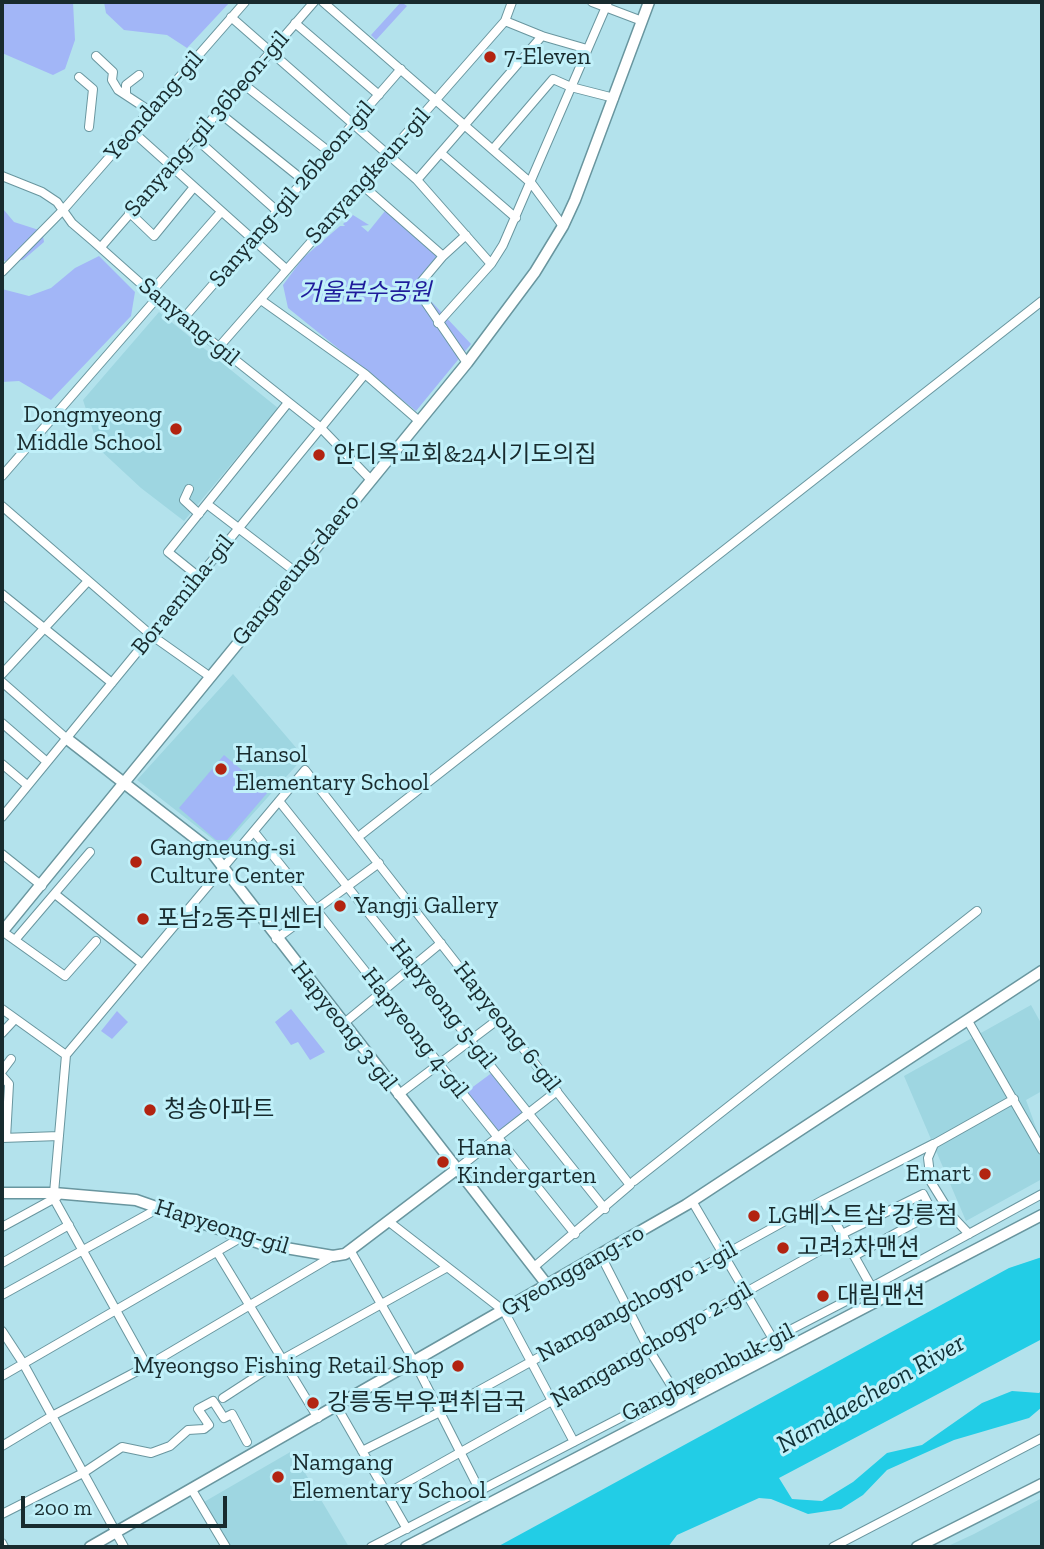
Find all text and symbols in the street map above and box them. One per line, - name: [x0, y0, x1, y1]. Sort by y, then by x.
- street label: Sanyang-gil 36beon-gil: [118, 25, 296, 223]
- place label: 7-Eleven: [504, 43, 591, 71]
- street label: Yeondang-gil: [98, 45, 210, 167]
- marker: 7-Eleven: [482, 49, 498, 65]
- street label: Sanyang-gil 26beon-gil: [203, 95, 381, 293]
- street label: Sanyangkeun-gil: [299, 102, 437, 250]
- street label: Sanyang-gil: [133, 272, 245, 372]
- park label: 거울분수공원: [299, 279, 431, 307]
- place label: Dongmyeong Middle School: [16, 401, 162, 457]
- marker: Dongmyeong Middle School: [168, 421, 184, 437]
- place label: 안디옥교회&24시기도의집: [333, 441, 597, 469]
- marker: 안디옥교회&24시기도의집: [311, 447, 327, 463]
- street label: Gangneung-daero: [226, 488, 366, 652]
- street label: Boraemiha-gil: [126, 529, 240, 661]
- place label: Hansol Elementary School: [235, 741, 429, 797]
- marker: Hansol Elementary School: [213, 761, 229, 777]
- place label: Gangneung-si Culture Center: [150, 834, 305, 890]
- marker: Gangneung-si Culture Center: [128, 854, 144, 870]
- place label: Yangji Gallery: [354, 892, 498, 920]
- marker: Yangji Gallery: [332, 898, 348, 914]
- place label: 포남2동주민센터: [157, 905, 324, 933]
- marker: 포남2동주민센터: [135, 911, 151, 927]
- street label: Hapyeong 5-gil: [383, 933, 503, 1075]
- street label: Hapyeong 3-gil: [285, 956, 403, 1096]
- street label: Hapyeong 6-gil: [447, 956, 567, 1098]
- street label: Hapyeong 4-gil: [355, 962, 475, 1104]
- place label: 청송아파트: [164, 1096, 274, 1124]
- marker: 청송아파트: [142, 1102, 158, 1118]
- place label: Hana Kindergarten: [457, 1134, 596, 1190]
- marker: Hana Kindergarten: [435, 1154, 451, 1170]
- place label: Emart: [906, 1160, 971, 1188]
- marker: Emart: [977, 1166, 993, 1182]
- street label: Hapyeong-gil: [151, 1193, 293, 1261]
- place label: LG베스트샵 강릉점: [768, 1202, 958, 1230]
- marker: LG베스트샵 강릉점: [746, 1208, 762, 1224]
- street label: Gyeonggang-ro: [496, 1218, 650, 1324]
- place label: 고려2차맨션: [797, 1234, 920, 1262]
- street label: Namgangchogyo 1-gil: [532, 1235, 742, 1369]
- marker: 고려2차맨션: [775, 1240, 791, 1256]
- street label: Namgangchogyo 2-gil: [546, 1276, 758, 1414]
- place label: 대림맨션: [837, 1282, 925, 1310]
- marker: 대림맨션: [815, 1288, 831, 1304]
- street label: Gangbyeonbuk-gil: [617, 1317, 799, 1429]
- water label: Namdaecheon River: [772, 1328, 970, 1460]
- place label: Myeongso Fishing Retail Shop: [133, 1352, 444, 1380]
- marker: Myeongso Fishing Retail Shop: [450, 1358, 466, 1374]
- place label: 강릉동부우편취급국: [327, 1389, 526, 1417]
- marker: 강릉동부우편취급국: [305, 1395, 321, 1411]
- place label: Namgang Elementary School: [292, 1449, 486, 1505]
- marker: Namgang Elementary School: [270, 1469, 286, 1485]
- scale bar: [24, 1482, 231, 1526]
- text: 200 m: [34, 1495, 92, 1520]

